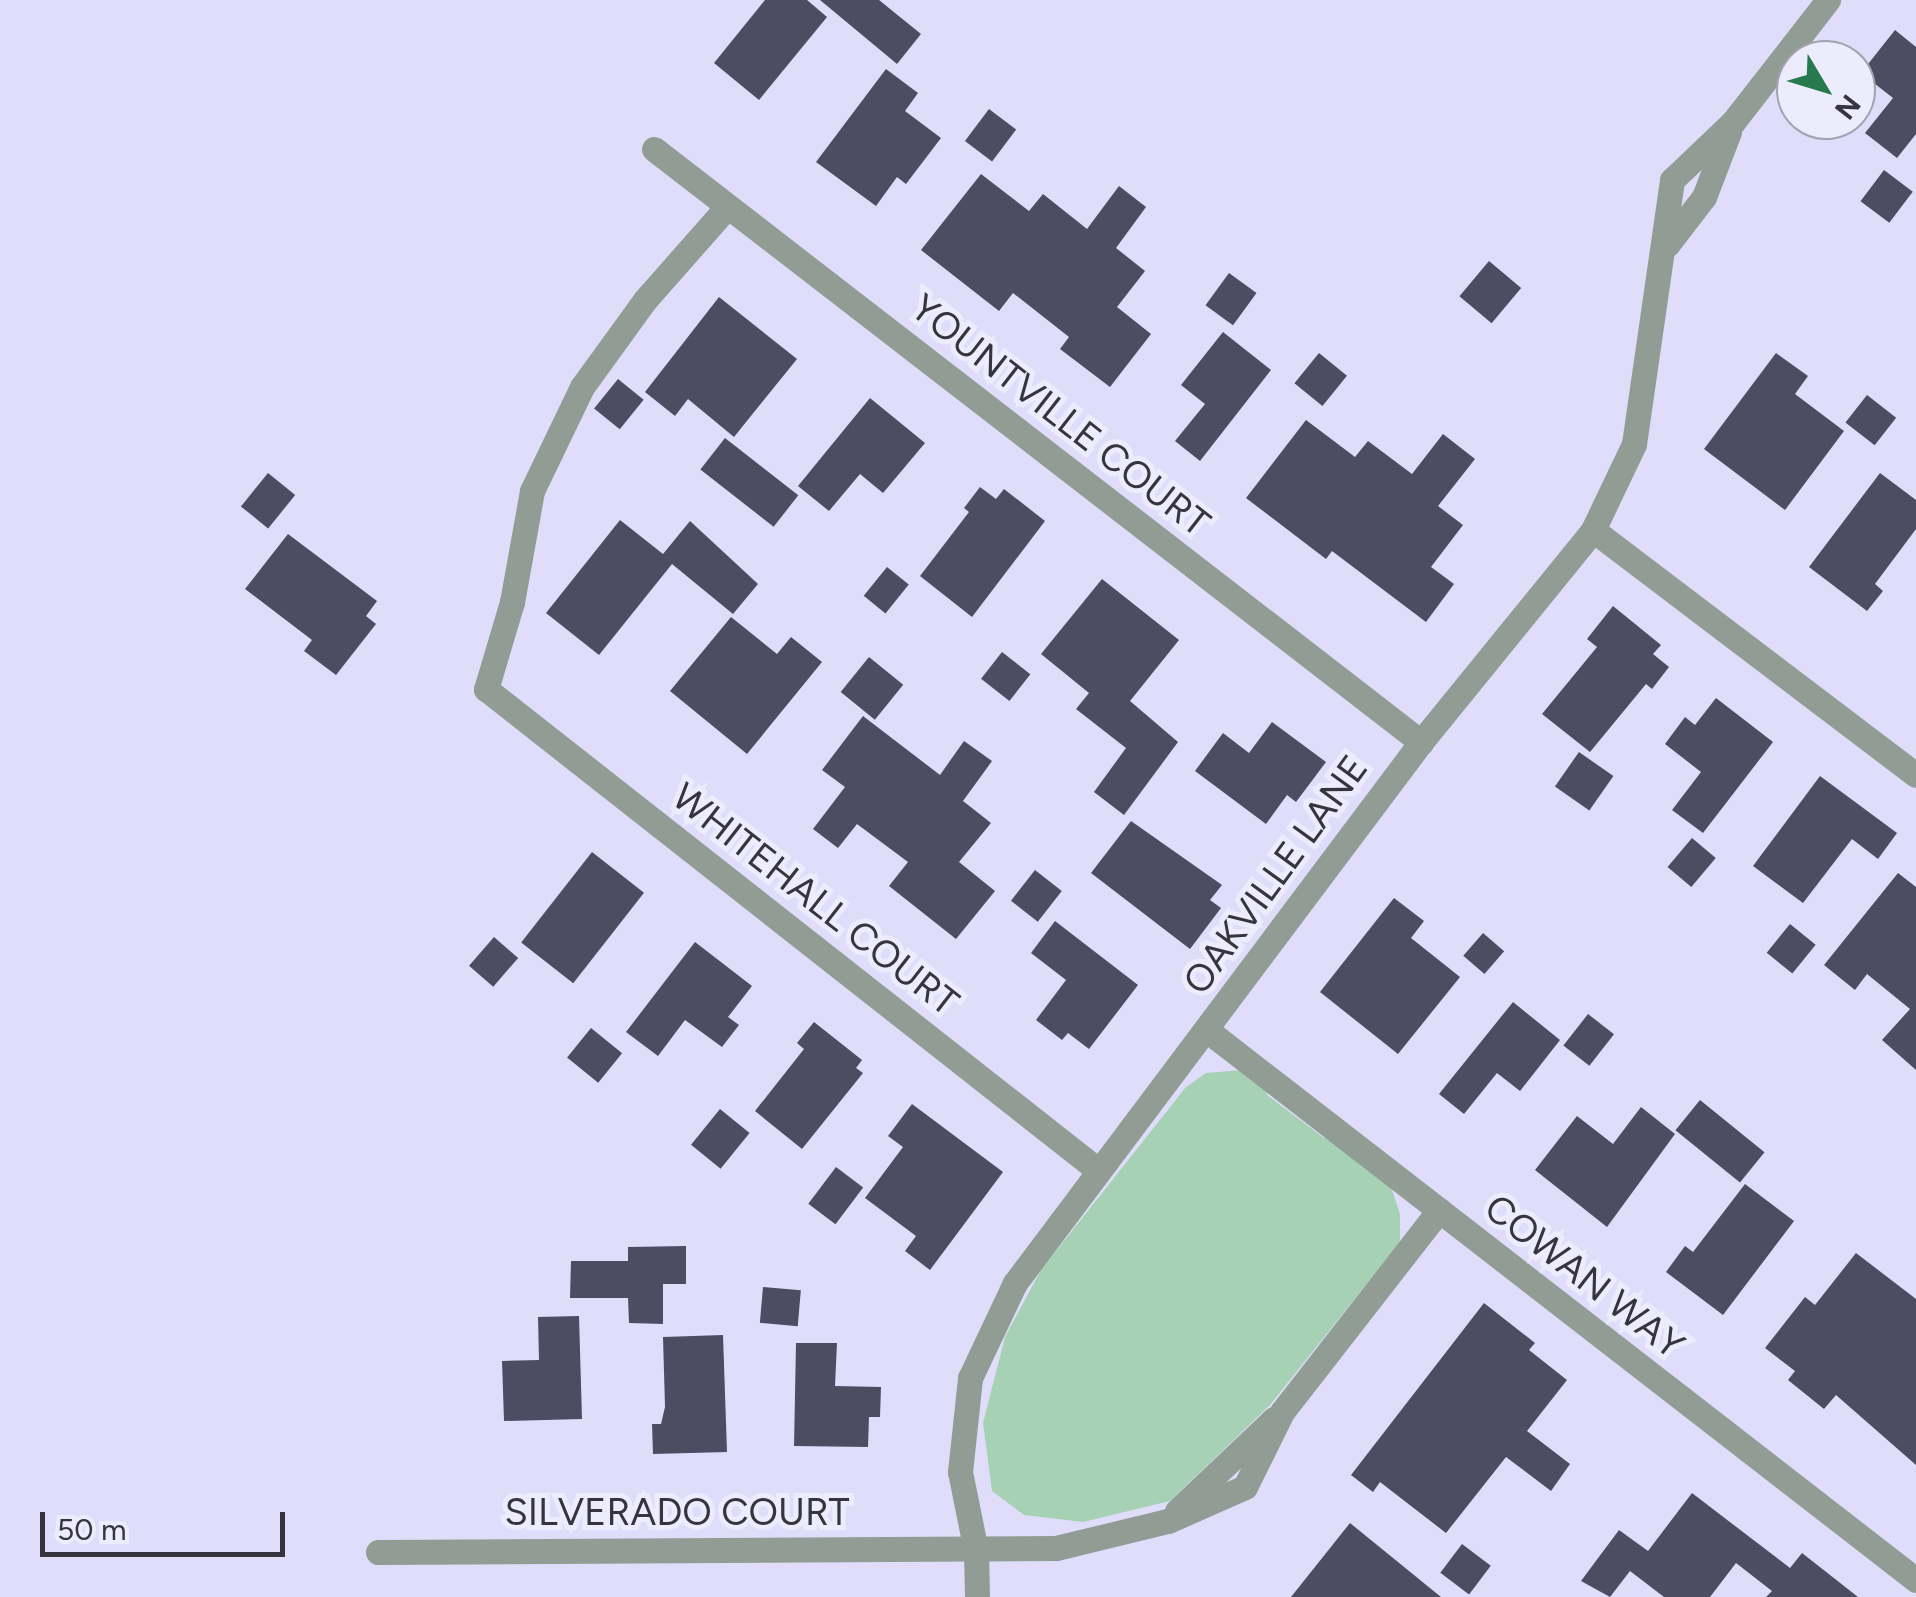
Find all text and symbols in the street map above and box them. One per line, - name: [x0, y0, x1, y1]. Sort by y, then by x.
- north arrow: [1776, 40, 1876, 140]
- text: N: [1828, 88, 1868, 126]
- street label: YOUNTVILLE COURT: [902, 285, 1218, 547]
- street label: OAKVILLE LANE: [1174, 747, 1378, 1003]
- street label: WHITEHALL COURT: [663, 774, 967, 1026]
- street label: COWAN WAY: [1475, 1185, 1693, 1369]
- street label: SILVERADO COURT: [504, 1490, 850, 1536]
- scale bar: [45, 1492, 290, 1554]
- text: 50 m: [57, 1511, 126, 1548]

